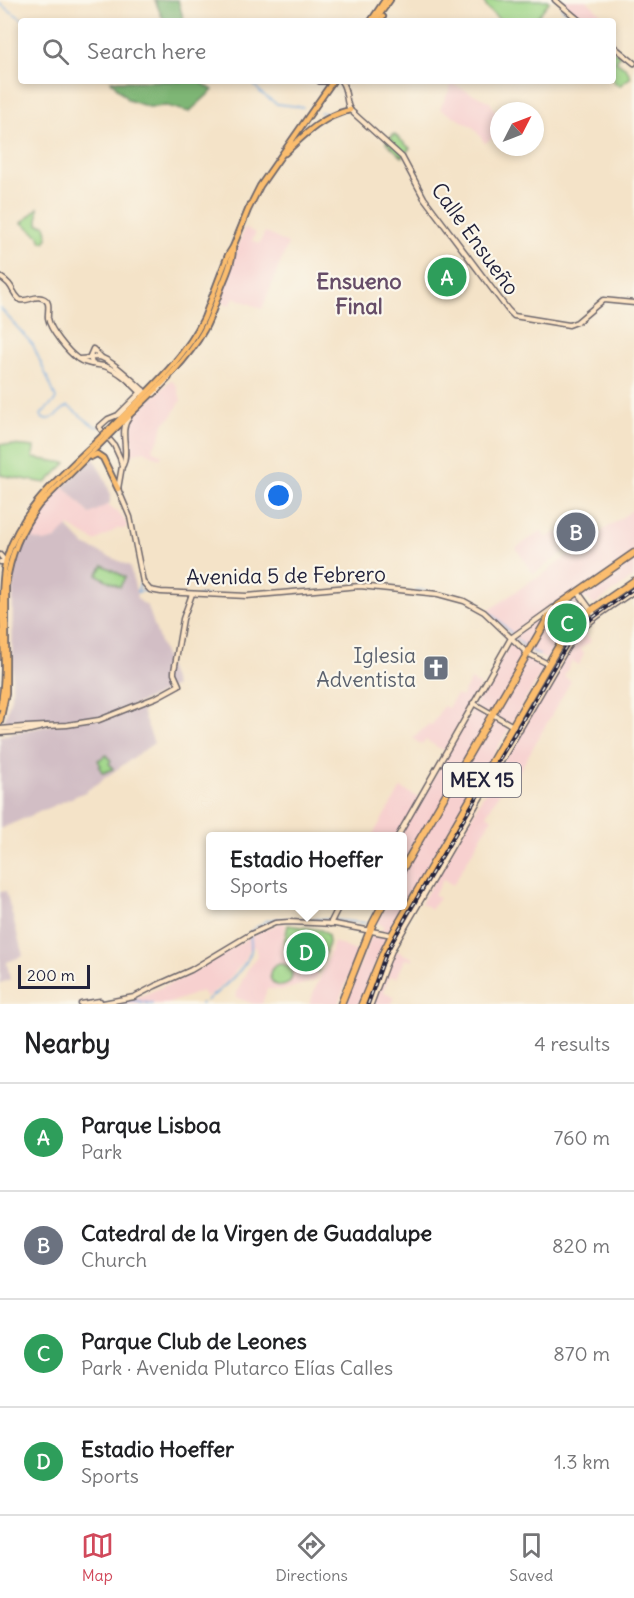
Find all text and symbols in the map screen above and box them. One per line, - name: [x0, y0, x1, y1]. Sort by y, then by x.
- search box: [18, 18, 616, 84]
- icon: search: [39, 35, 72, 68]
- text: Search here: [87, 37, 206, 65]
- north arrow: [490, 102, 544, 156]
- street label: Calle Ensueño: [425, 177, 525, 300]
- pin: A: [428, 254, 466, 300]
- district label: Ensueno Final: [316, 267, 402, 320]
- your location: [264, 481, 293, 510]
- pin: B: [556, 510, 596, 554]
- street label: Avenida 5 de Febrero: [186, 560, 386, 591]
- pin: C: [548, 600, 586, 646]
- place label: Iglesia Adventista: [316, 642, 416, 693]
- church icon: Iglesia Adventista: [421, 653, 451, 683]
- road number: MEX 15: [443, 763, 521, 797]
- popup: [206, 832, 407, 910]
- text: Estadio Hoeffer: [230, 845, 383, 873]
- text: Sports: [230, 873, 288, 898]
- pin: D: [286, 930, 326, 974]
- scale bar: [18, 962, 90, 989]
- text: 200 m: [27, 965, 75, 985]
- text: Nearby: [24, 1027, 110, 1060]
- text: 4 results: [534, 1031, 610, 1056]
- text: Parque Lisboa: [81, 1111, 221, 1139]
- text: A: [37, 1125, 50, 1150]
- text: 760 m: [553, 1125, 610, 1150]
- text: Park: [81, 1139, 122, 1164]
- text: Catedral de la Virgen de Guadalupe: [81, 1219, 432, 1247]
- text: B: [37, 1233, 50, 1258]
- text: 820 m: [552, 1233, 610, 1258]
- text: Church: [81, 1247, 147, 1272]
- text: Parque Club de Leones: [81, 1327, 307, 1355]
- text: C: [37, 1341, 50, 1366]
- text: 870 m: [553, 1341, 610, 1366]
- text: Park · Avenida Plutarco Elías Calles: [81, 1355, 393, 1380]
- text: Estadio Hoeffer: [81, 1435, 234, 1463]
- text: D: [36, 1449, 51, 1474]
- text: 1.3 km: [554, 1449, 610, 1474]
- text: Sports: [81, 1463, 139, 1488]
- tab: Map: [81, 1529, 114, 1585]
- tab: Directions: [275, 1529, 348, 1585]
- tab: Saved: [509, 1529, 553, 1585]

